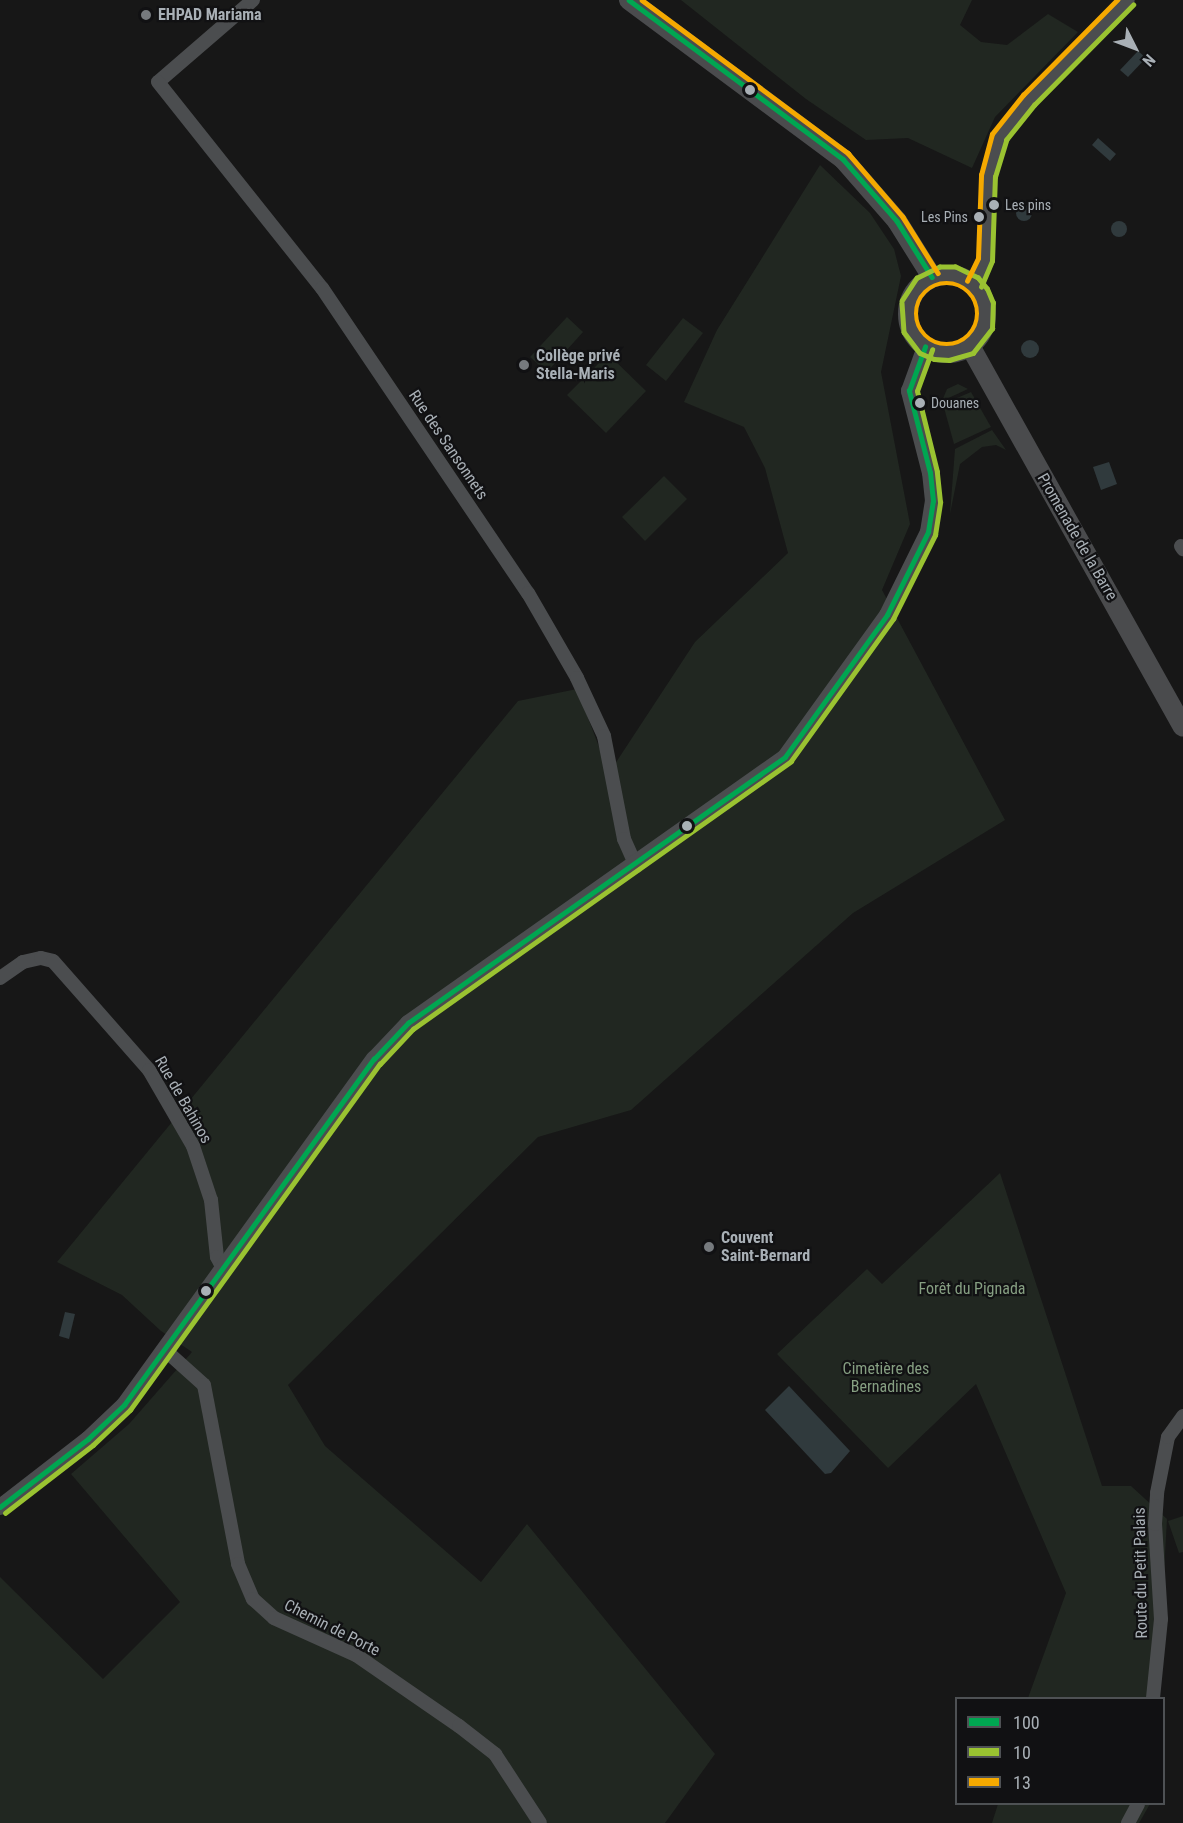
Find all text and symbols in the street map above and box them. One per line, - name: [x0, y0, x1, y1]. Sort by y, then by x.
- place label: EHPAD Mariama: [158, 5, 262, 25]
- marker: EHPAD Mariama: [139, 8, 153, 22]
- north arrow: [1105, 18, 1165, 78]
- text: N: [1138, 50, 1159, 70]
- unlabelled marker: [744, 84, 756, 96]
- place label: Les pins: [1005, 197, 1051, 213]
- marker: Les pins: [988, 199, 1000, 211]
- place label: Les Pins: [921, 209, 968, 225]
- marker: Les Pins: [973, 211, 985, 223]
- place label: Collège privé Stella-Maris: [536, 346, 620, 384]
- marker: Collège privé Stella-Maris: [517, 358, 531, 372]
- street label: Rue des Sansonnets: [404, 387, 492, 503]
- place label: Douanes: [931, 395, 979, 411]
- marker: Douanes: [914, 397, 926, 409]
- street label: Promenade de la Barre: [1033, 470, 1121, 604]
- unlabelled marker: [681, 820, 693, 832]
- street label: Rue de Bahinos: [150, 1053, 216, 1147]
- place label: Couvent Saint-Bernard: [721, 1228, 810, 1266]
- marker: Couvent Saint-Bernard: [702, 1240, 716, 1254]
- park label: Forêt du Pignada: [919, 1279, 1025, 1299]
- unlabelled marker: [200, 1285, 212, 1297]
- park label: Cimetière des Bernadines: [843, 1359, 929, 1397]
- street label: Route du Petit Palais: [1130, 1507, 1152, 1639]
- street label: Chemin de Porte: [281, 1596, 383, 1660]
- legend: [955, 1697, 1165, 1805]
- text: 100: [1013, 1712, 1040, 1733]
- text: 10: [1013, 1742, 1031, 1763]
- text: 13: [1013, 1772, 1031, 1793]

